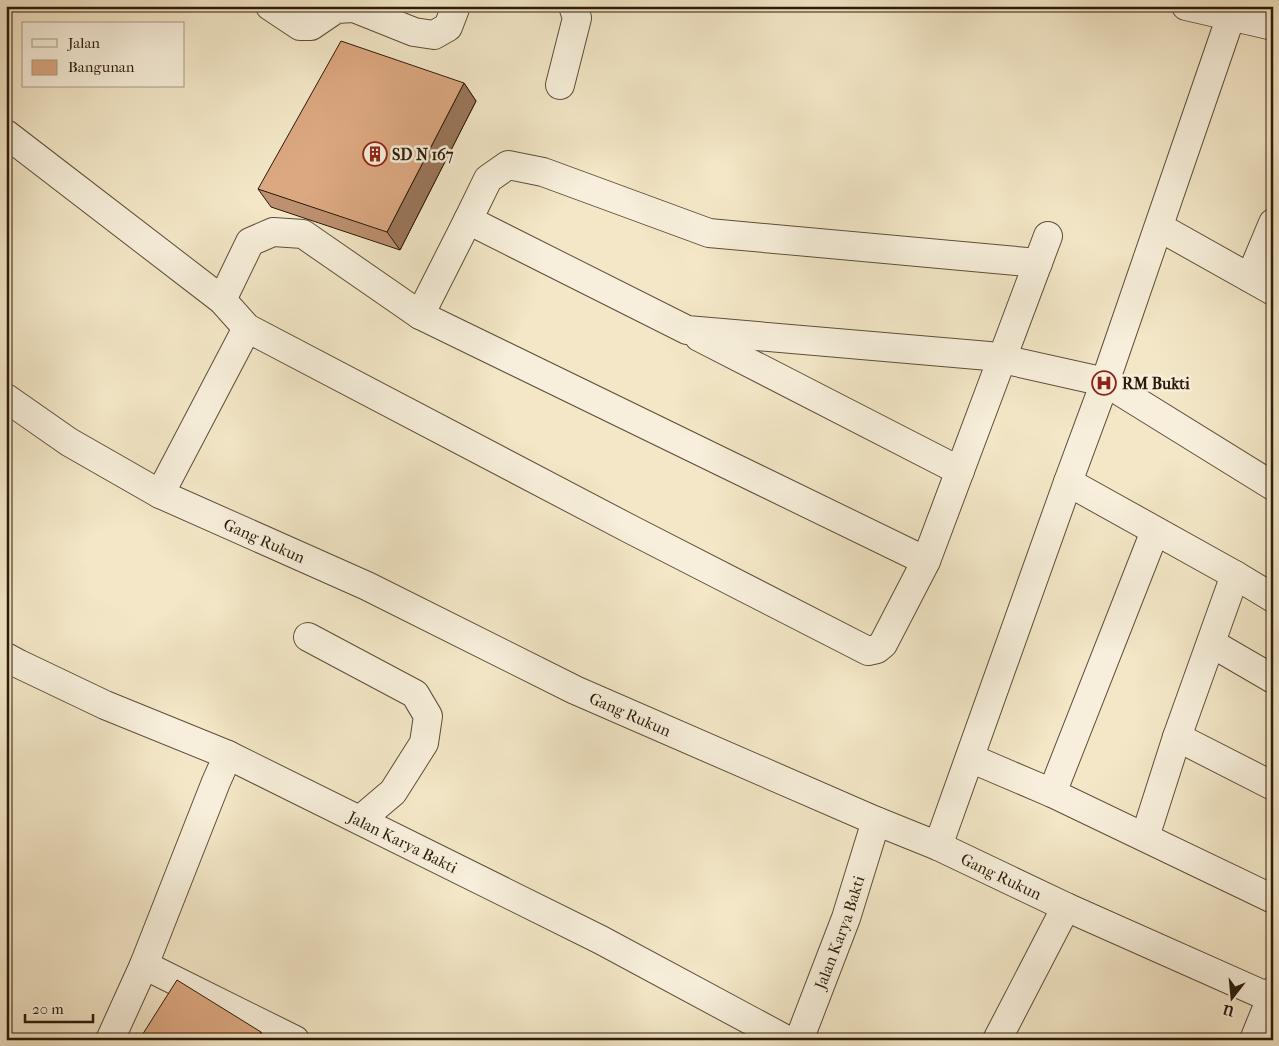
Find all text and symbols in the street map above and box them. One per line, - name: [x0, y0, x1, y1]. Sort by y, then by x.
- legend: [22, 22, 185, 88]
- text: Jalan: [67, 34, 100, 52]
- text: Bangunan: [68, 58, 135, 76]
- building icon: SD N 167: [362, 141, 388, 167]
- place label: SD N 167: [392, 145, 454, 164]
- hospital icon: RM Bukti: [1091, 370, 1117, 396]
- place label: RM Bukti: [1122, 374, 1190, 393]
- street label: Gang Rukun: [221, 515, 309, 568]
- street label: Gang Rukun: [586, 688, 674, 741]
- street label: Jalan Karya Bakti: [343, 806, 461, 877]
- street label: Gang Rukun: [958, 849, 1045, 904]
- street label: Jalan Karya Bakti: [810, 873, 869, 994]
- north arrow: [1206, 974, 1256, 1024]
- scale bar: [25, 991, 92, 1023]
- text: 20 m: [32, 1000, 64, 1018]
- text: U: [1221, 1000, 1237, 1020]

